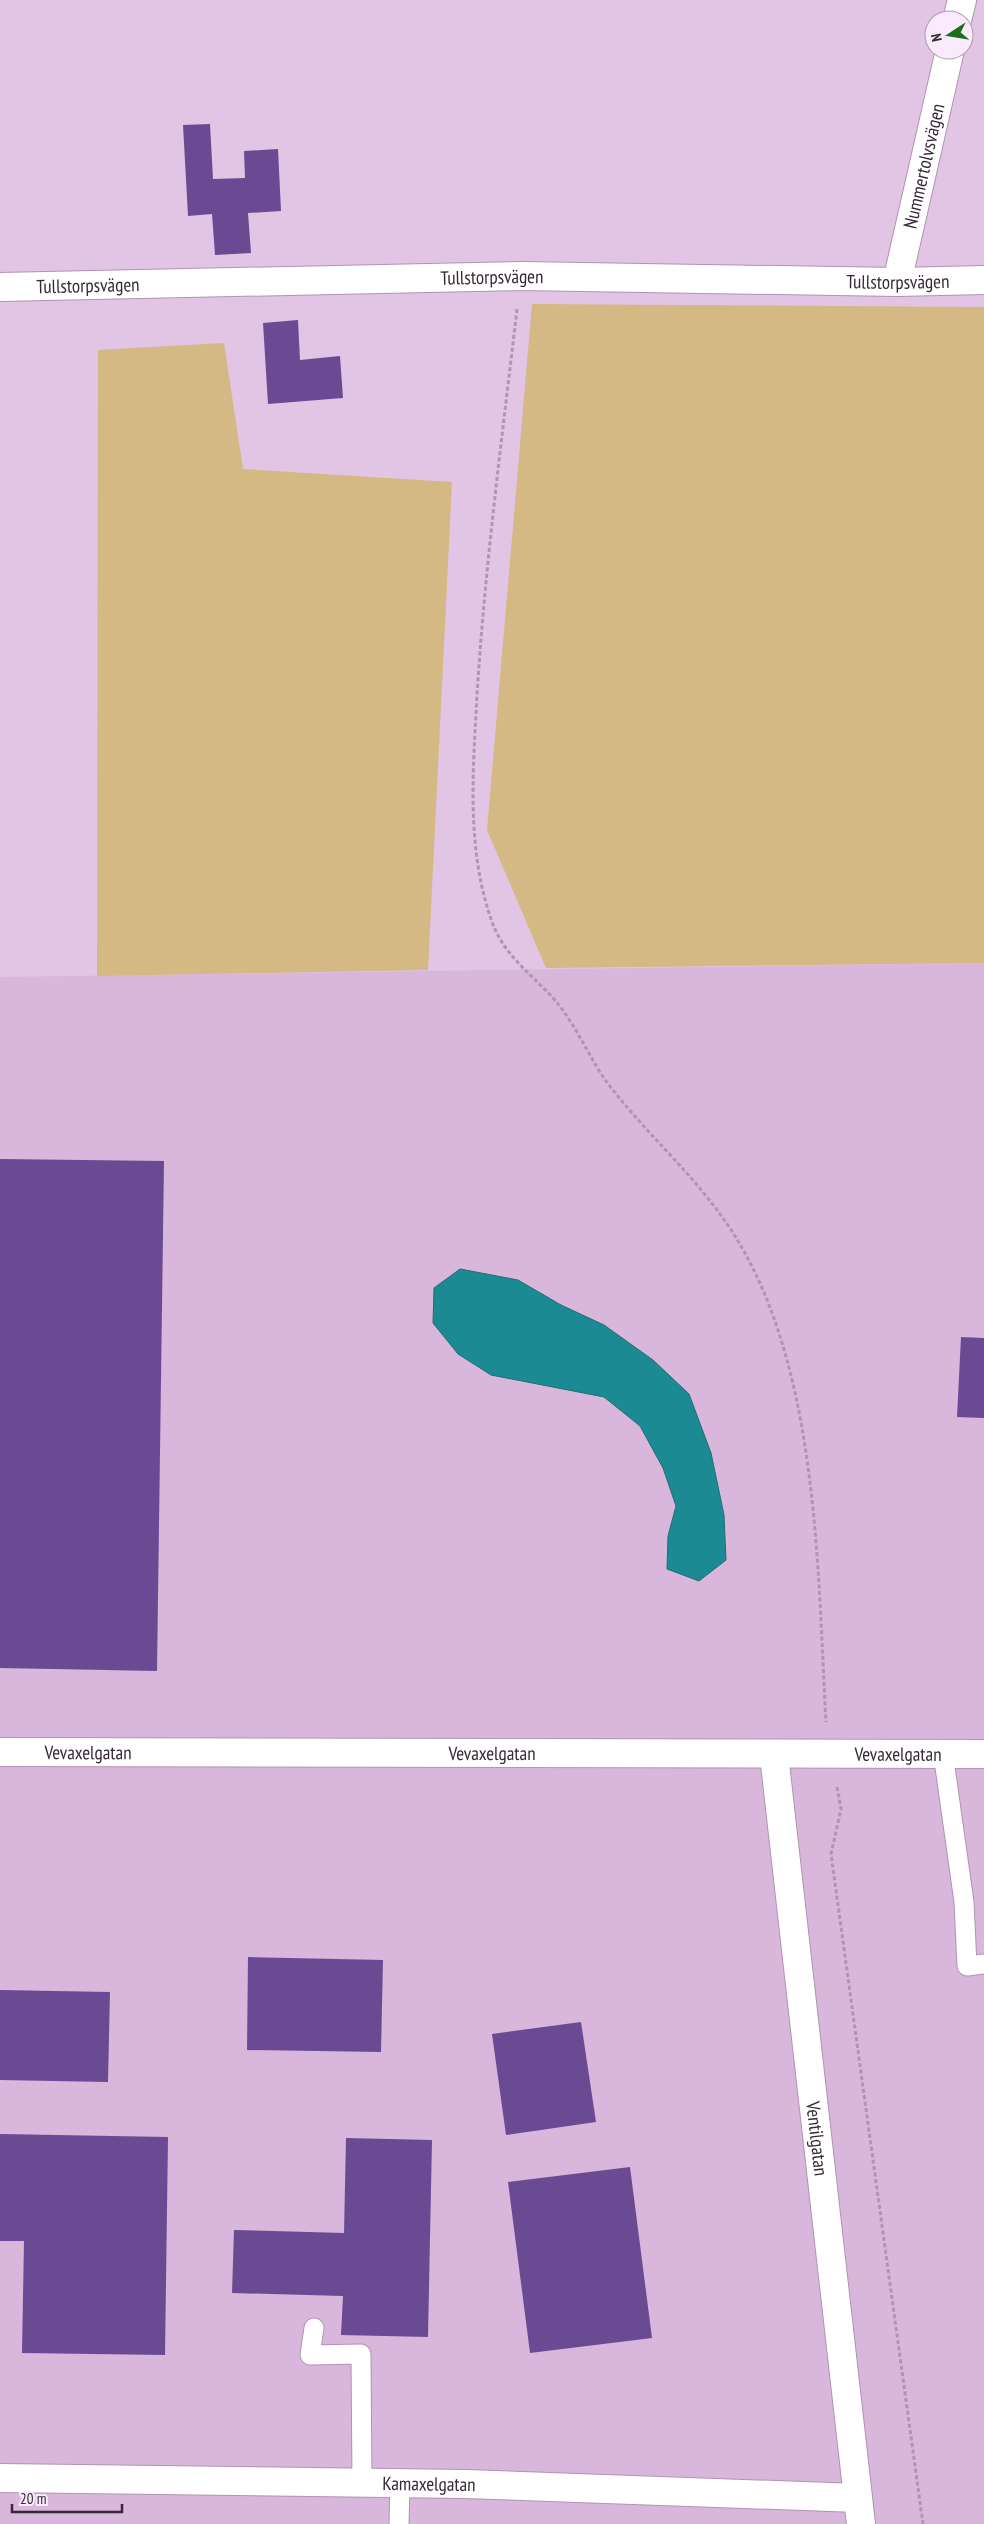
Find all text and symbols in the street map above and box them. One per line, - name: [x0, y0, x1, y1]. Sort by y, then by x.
- north arrow: [924, 10, 974, 60]
- text: N: [927, 32, 946, 43]
- street label: Nummertolvsvägen: [898, 101, 949, 231]
- street label: Tullstorpsvägen: [440, 264, 544, 290]
- street label: Tullstorpsvägen: [846, 269, 950, 294]
- street label: Tullstorpsvägen: [36, 272, 140, 298]
- street label: Vevaxelgatan: [43, 1740, 132, 1764]
- street label: Vevaxelgatan: [447, 1741, 536, 1765]
- street label: Vevaxelgatan: [853, 1742, 942, 1766]
- street label: Ventilgatan: [801, 2099, 834, 2177]
- street label: Kamaxelgatan: [382, 2471, 476, 2496]
- scale bar: [12, 2482, 122, 2514]
- text: 20 m: [20, 2489, 46, 2508]

